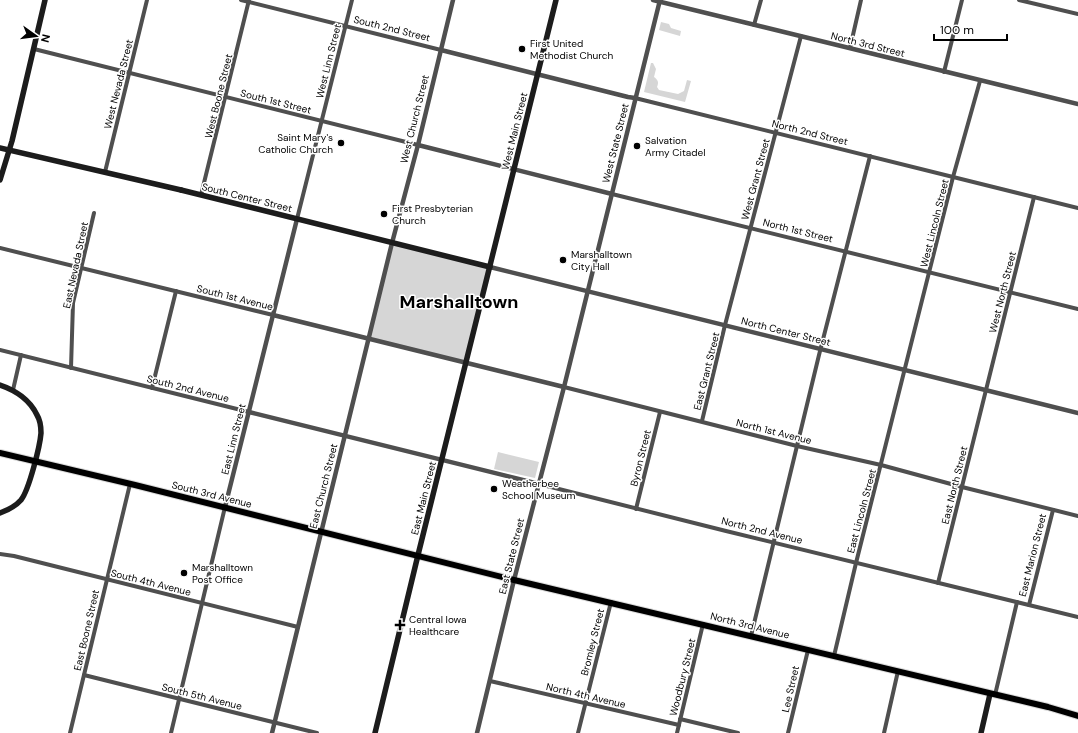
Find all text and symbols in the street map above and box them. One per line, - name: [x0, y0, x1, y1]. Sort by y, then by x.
- street label: South 2nd Street: [352, 13, 432, 44]
- north arrow: [16, 16, 56, 56]
- scale bar: [934, 16, 1007, 42]
- street label: West Linn Street: [313, 22, 344, 100]
- text: 100 m: [940, 22, 974, 38]
- street label: North 3rd Street: [830, 29, 906, 60]
- text: N: [38, 33, 53, 44]
- place label: First United Methodist Church: [530, 37, 613, 62]
- street label: West Nevada Street: [101, 38, 136, 130]
- marker: First United Methodist Church: [517, 44, 527, 54]
- street label: West Boone Street: [202, 52, 235, 140]
- street label: West Church Street: [397, 73, 432, 165]
- street label: South 1st Street: [239, 86, 313, 117]
- street label: West Main Street: [499, 91, 530, 171]
- street label: West State Street: [599, 102, 632, 184]
- street label: North 2nd Street: [771, 117, 849, 148]
- place label: Saint Mary's Catholic Church: [258, 131, 333, 156]
- place label: Salvation Army Citadel: [645, 134, 705, 159]
- street label: West Grant Street: [738, 137, 773, 221]
- marker: Saint Mary's Catholic Church: [336, 138, 346, 148]
- marker: Salvation Army Citadel: [632, 141, 642, 151]
- street label: West Lincoln Street: [917, 178, 952, 268]
- street label: South Center Street: [200, 180, 293, 215]
- place label: First Presbyterian Church: [392, 202, 473, 227]
- marker: First Presbyterian Church: [379, 209, 389, 219]
- street label: North 1st Street: [762, 216, 834, 245]
- street label: East Nevada Street: [60, 221, 91, 310]
- place label: Marshalltown City Hall: [571, 248, 632, 273]
- street label: West North Street: [986, 250, 1019, 334]
- marker: Marshalltown City Hall: [558, 255, 568, 265]
- street label: South 1st Avenue: [195, 282, 275, 313]
- district label: Marshalltown: [400, 290, 518, 314]
- street label: North Center Street: [740, 314, 832, 349]
- street label: East Grant Street: [691, 331, 722, 411]
- street label: South 2nd Avenue: [145, 372, 231, 405]
- street label: East Linn Street: [218, 402, 249, 476]
- street label: North 1st Avenue: [735, 416, 813, 447]
- street label: Byron Street: [627, 428, 654, 488]
- street label: East Church Street: [307, 442, 340, 530]
- street label: East North Street: [939, 445, 970, 525]
- street label: East Main Street: [408, 460, 439, 536]
- street label: East Lincoln Street: [844, 468, 879, 555]
- place label: Weatherbee School Museum: [502, 477, 576, 502]
- street label: South 3rd Avenue: [170, 478, 254, 511]
- marker: Weatherbee School Museum: [489, 484, 499, 494]
- street label: East Marion Street: [1016, 512, 1049, 598]
- street label: North 2nd Avenue: [720, 514, 804, 547]
- street label: East State Street: [496, 517, 527, 596]
- place label: Marshalltown Post Office: [192, 561, 253, 586]
- street label: South 4th Avenue: [109, 566, 193, 599]
- marker: Marshalltown Post Office: [179, 568, 189, 578]
- street label: East Boone Street: [71, 588, 102, 672]
- street label: Bromley Street: [578, 607, 607, 677]
- street label: North 3rd Avenue: [709, 609, 791, 642]
- place label: Central Iowa Healthcare: [409, 613, 467, 638]
- marker: Central Iowa Healthcare: [394, 619, 406, 631]
- street label: Woodbury Street: [667, 637, 698, 717]
- street label: Lee Street: [779, 664, 802, 714]
- street label: South 5th Avenue: [160, 680, 244, 713]
- street label: North 4th Avenue: [545, 680, 627, 711]

